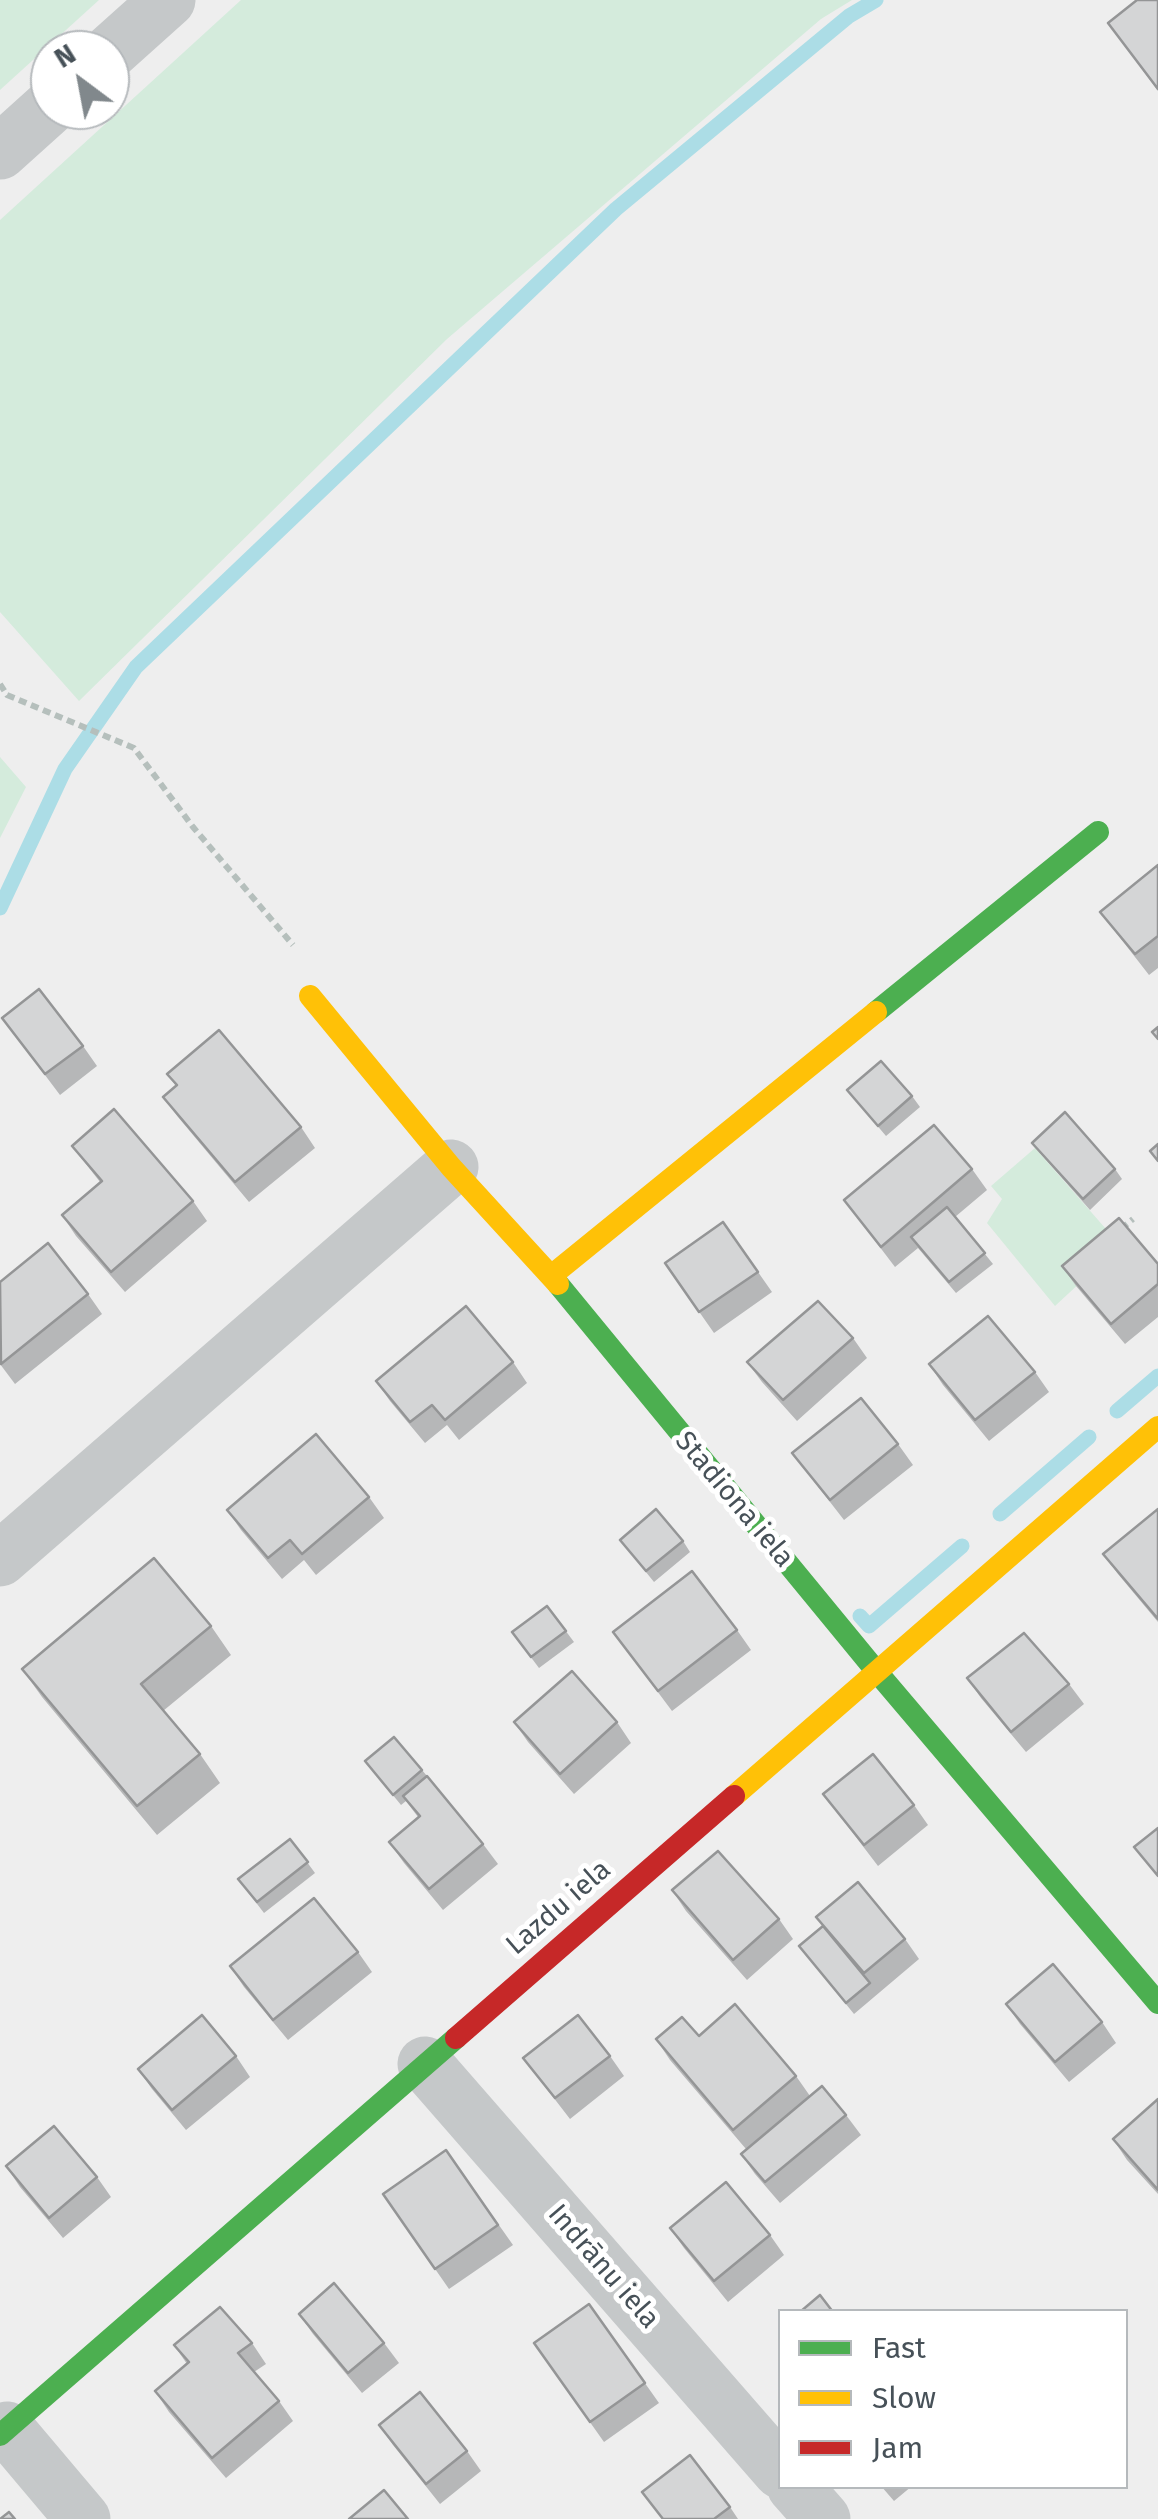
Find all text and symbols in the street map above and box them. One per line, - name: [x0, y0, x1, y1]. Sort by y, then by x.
- north arrow: [30, 30, 130, 130]
- text: N: [48, 37, 82, 75]
- street label: Stadiona iela: [667, 1425, 801, 1575]
- street label: Lazdu iela: [500, 1853, 618, 1963]
- street label: Indrānu iela: [540, 2198, 666, 2336]
- legend: [778, 2309, 1128, 2489]
- text: Fast: [872, 2330, 926, 2366]
- text: Slow: [872, 2380, 936, 2416]
- text: Jam: [872, 2430, 923, 2466]

